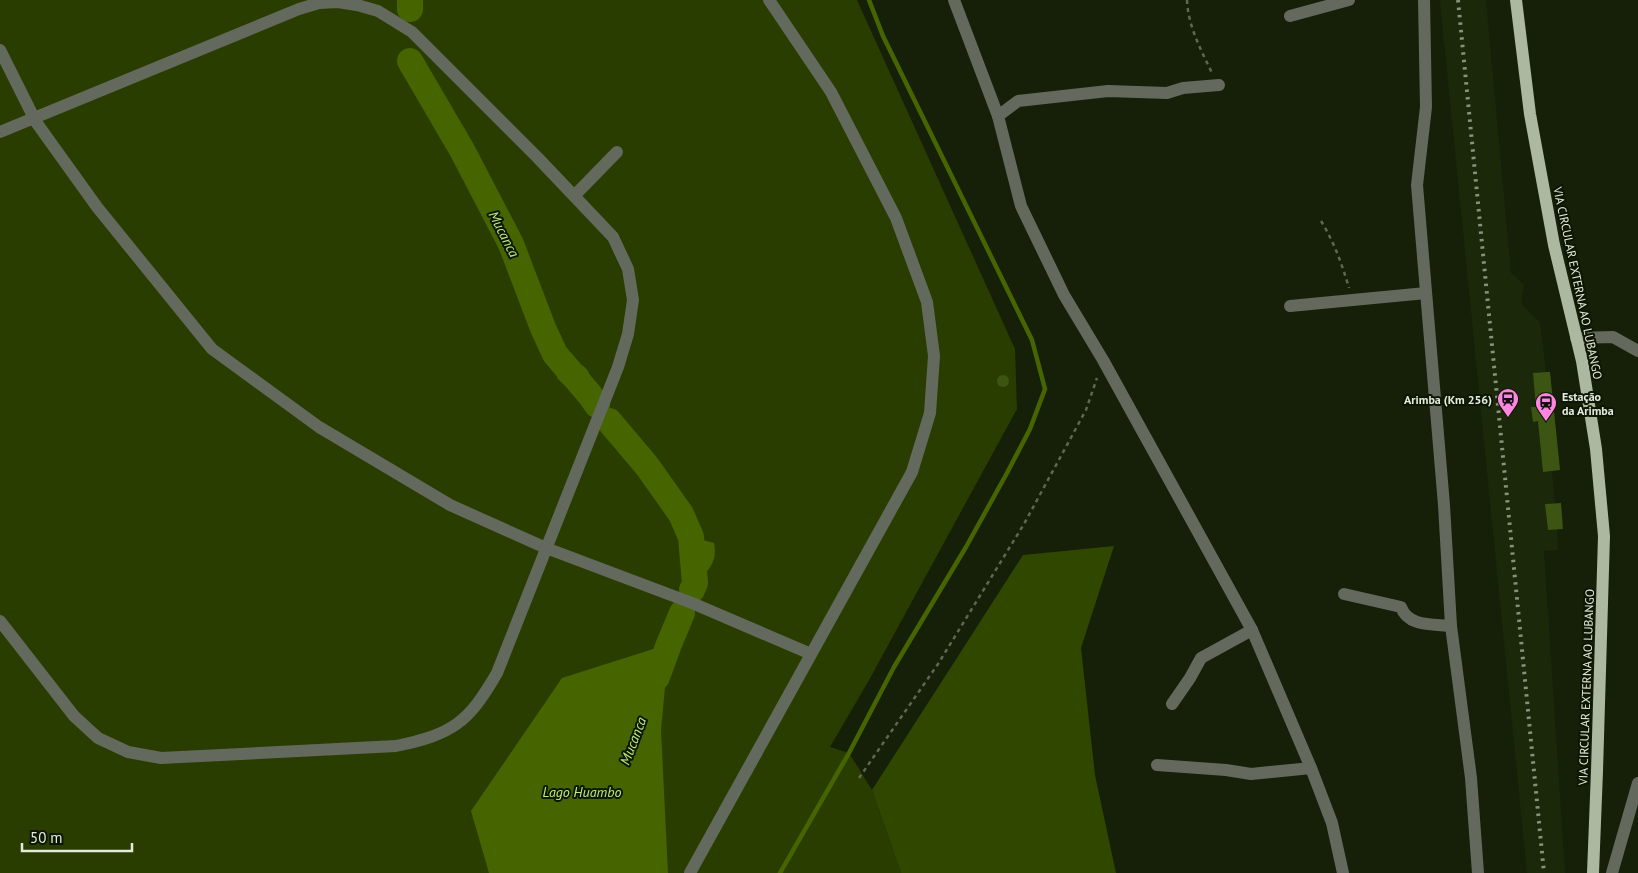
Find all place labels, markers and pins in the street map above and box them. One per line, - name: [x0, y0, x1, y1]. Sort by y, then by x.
- station icon: Arimba (Km 256): [1496, 387, 1520, 418]
- place label: Estação da Arimba: [1562, 389, 1614, 418]
- station icon: Estação da Arimba: [1534, 391, 1558, 422]
- place label: Arimba (Km 256): [1404, 392, 1492, 407]

